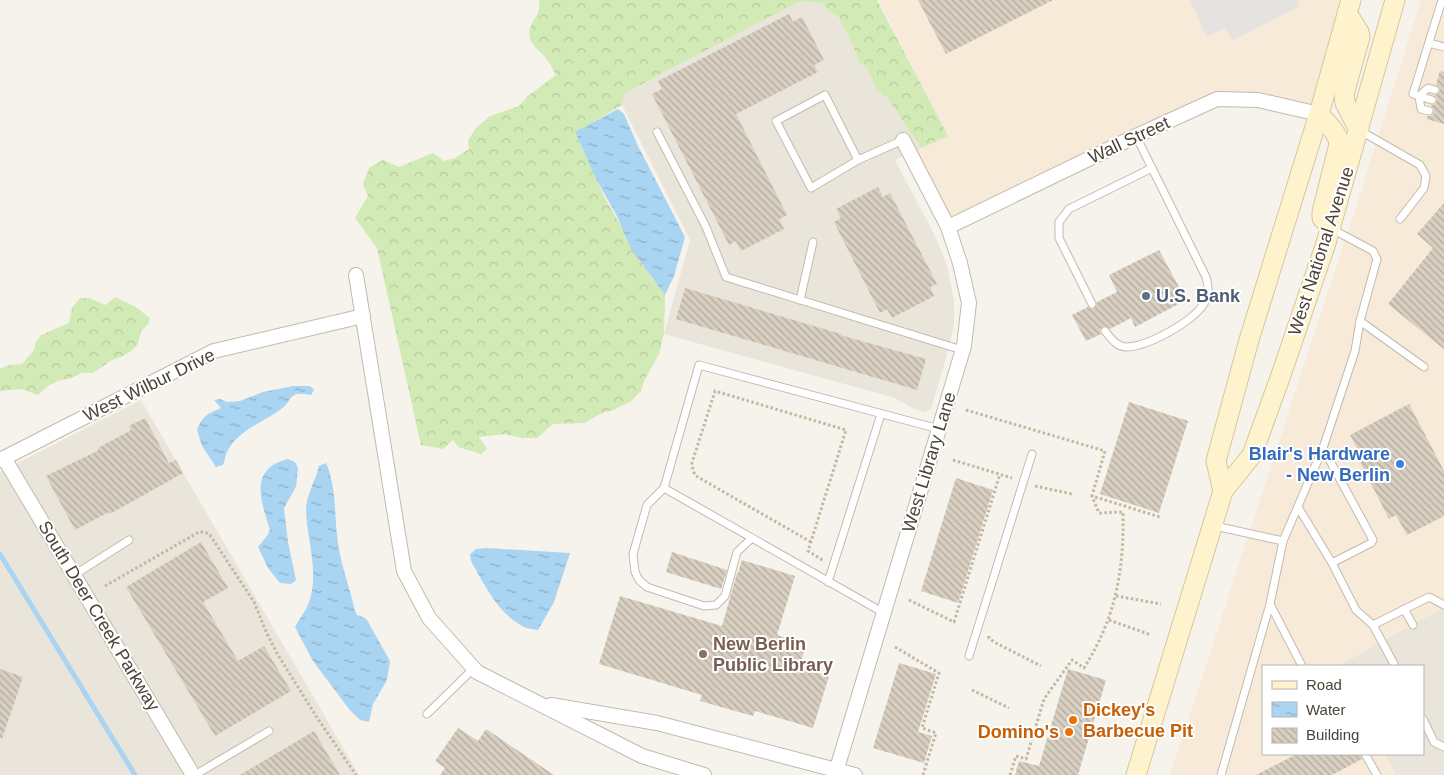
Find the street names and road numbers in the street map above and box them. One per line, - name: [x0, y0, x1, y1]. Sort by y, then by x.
- street label: Wall Street: [1085, 112, 1173, 168]
- street label: West National Avenue: [1284, 164, 1358, 338]
- street label: West Wilbur Drive: [80, 345, 218, 425]
- street label: West Library Lane: [898, 389, 960, 535]
- street label: South Deer Creek Parkway: [34, 517, 164, 715]

